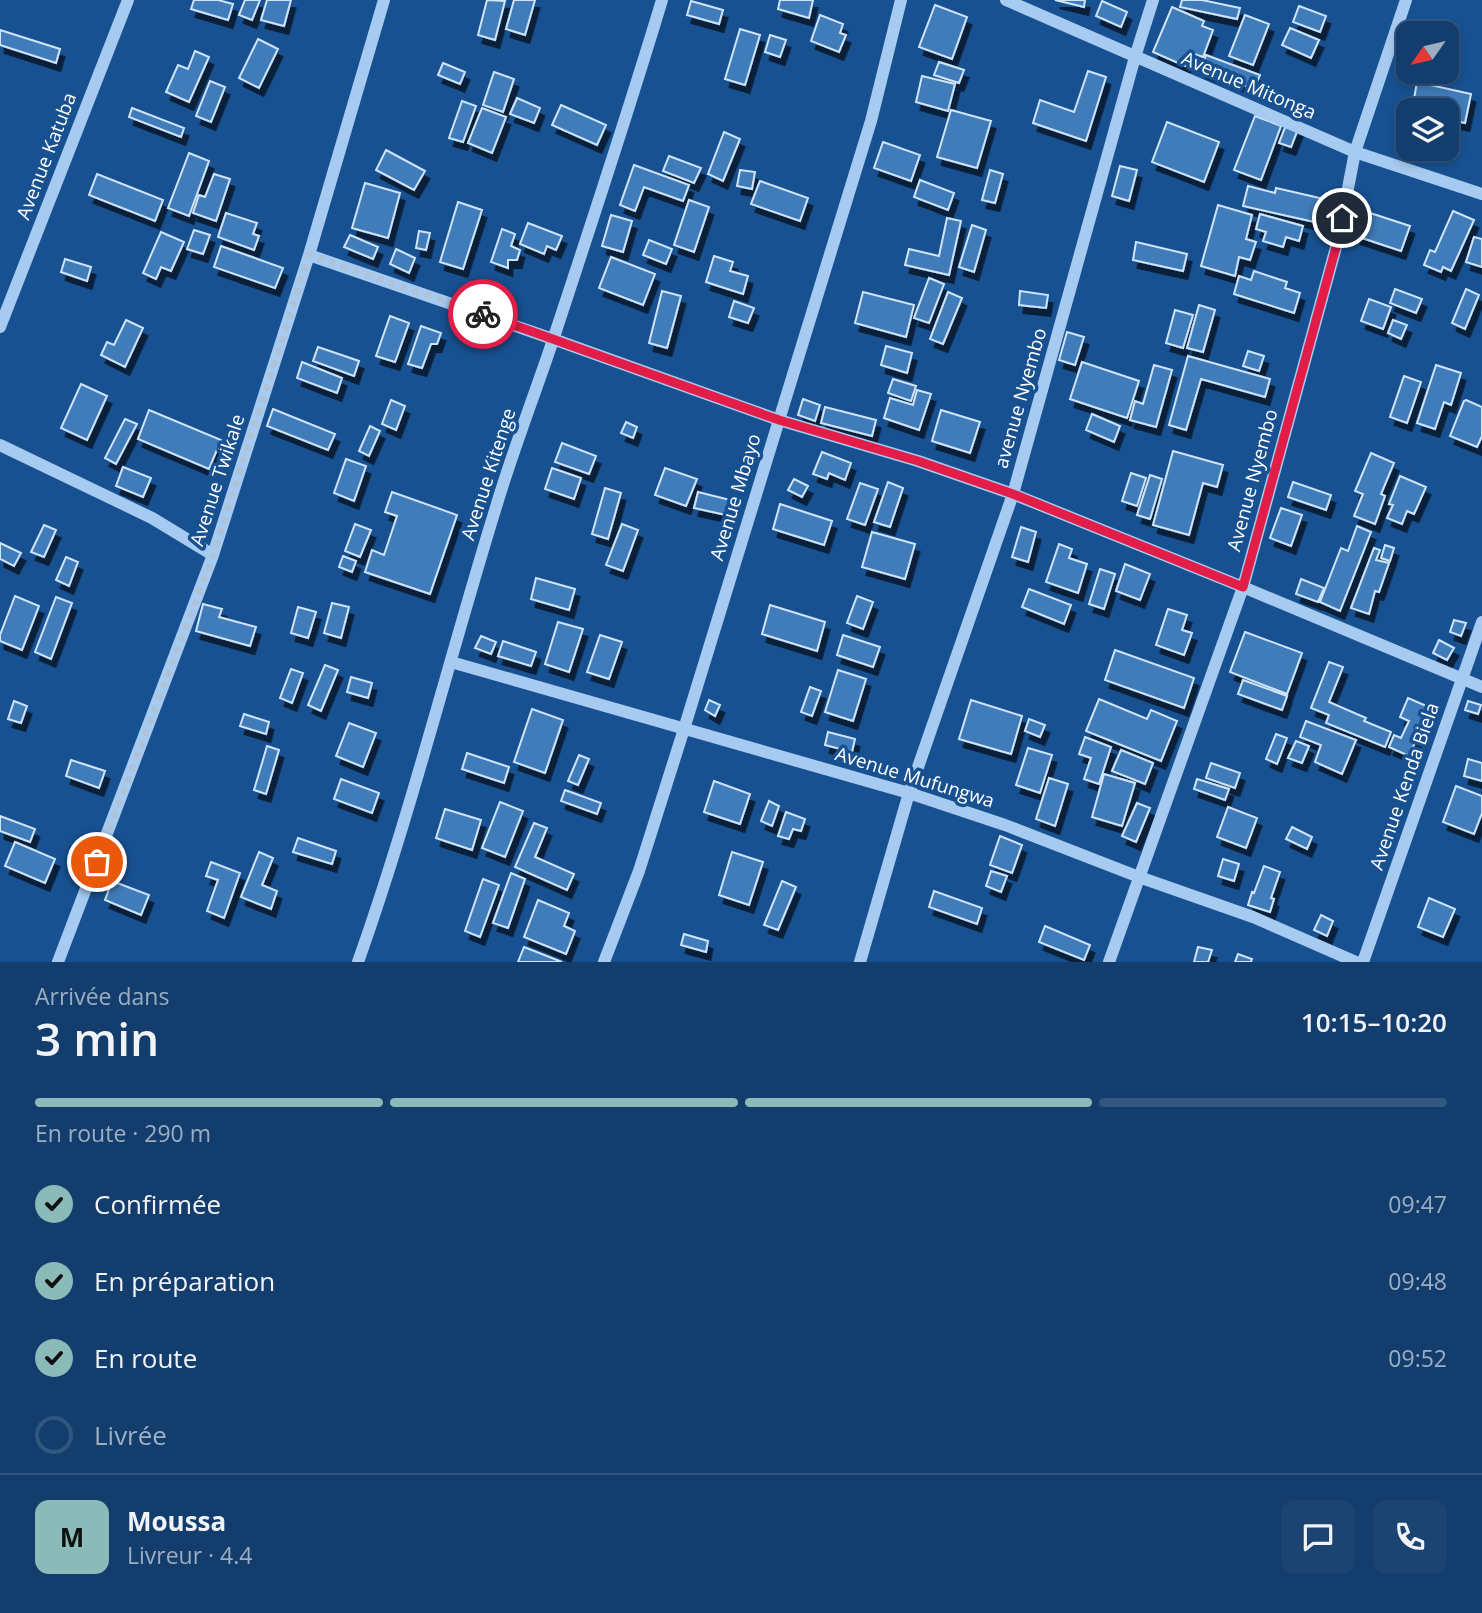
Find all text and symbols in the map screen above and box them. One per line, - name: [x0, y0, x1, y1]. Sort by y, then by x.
- north arrow: [1396, 21, 1460, 84]
- map controls: [1396, 21, 1459, 161]
- street label: Avenue Mitonga: [1178, 45, 1320, 125]
- street label: Avenue Katuba: [10, 89, 82, 223]
- button: layers: [1396, 98, 1459, 161]
- pin: [1312, 188, 1372, 248]
- icon: home: [1323, 199, 1361, 237]
- courier: [448, 279, 518, 349]
- icon: bike: [464, 295, 502, 333]
- street label: avenue Nyembo: [988, 325, 1052, 471]
- street label: Avenue Kitenge: [454, 405, 522, 543]
- street label: Avenue Nyembo: [1221, 406, 1283, 554]
- street label: Avenue Twikale: [183, 411, 251, 549]
- street label: Avenue Mbayo: [703, 430, 767, 564]
- street label: Avenue Kenda Biela: [1363, 699, 1445, 873]
- street label: Avenue Mufungwa: [832, 740, 998, 814]
- pin: [67, 832, 127, 892]
- icon: bag: [78, 843, 116, 881]
- text: Arrivée dans: [35, 980, 169, 1012]
- text: 10:15–10:20: [1301, 1004, 1447, 1040]
- text: 3 min: [35, 1007, 159, 1069]
- text: En route · 290 m: [35, 1117, 211, 1149]
- icon: check: [35, 1185, 73, 1223]
- text: Confirmée: [94, 1186, 221, 1222]
- text: 09:47: [1388, 1188, 1447, 1220]
- icon: check: [35, 1262, 73, 1300]
- text: En préparation: [94, 1263, 275, 1299]
- text: 09:48: [1388, 1265, 1447, 1297]
- icon: check: [35, 1339, 73, 1377]
- text: En route: [94, 1340, 197, 1376]
- text: 09:52: [1388, 1342, 1447, 1374]
- text: Livrée: [94, 1417, 167, 1453]
- button: chat: [1281, 1500, 1355, 1574]
- button: phone: [1373, 1500, 1447, 1574]
- text: Moussa: [127, 1503, 226, 1539]
- text: M: [60, 1519, 84, 1555]
- text: Livreur · 4.4: [127, 1539, 252, 1571]

